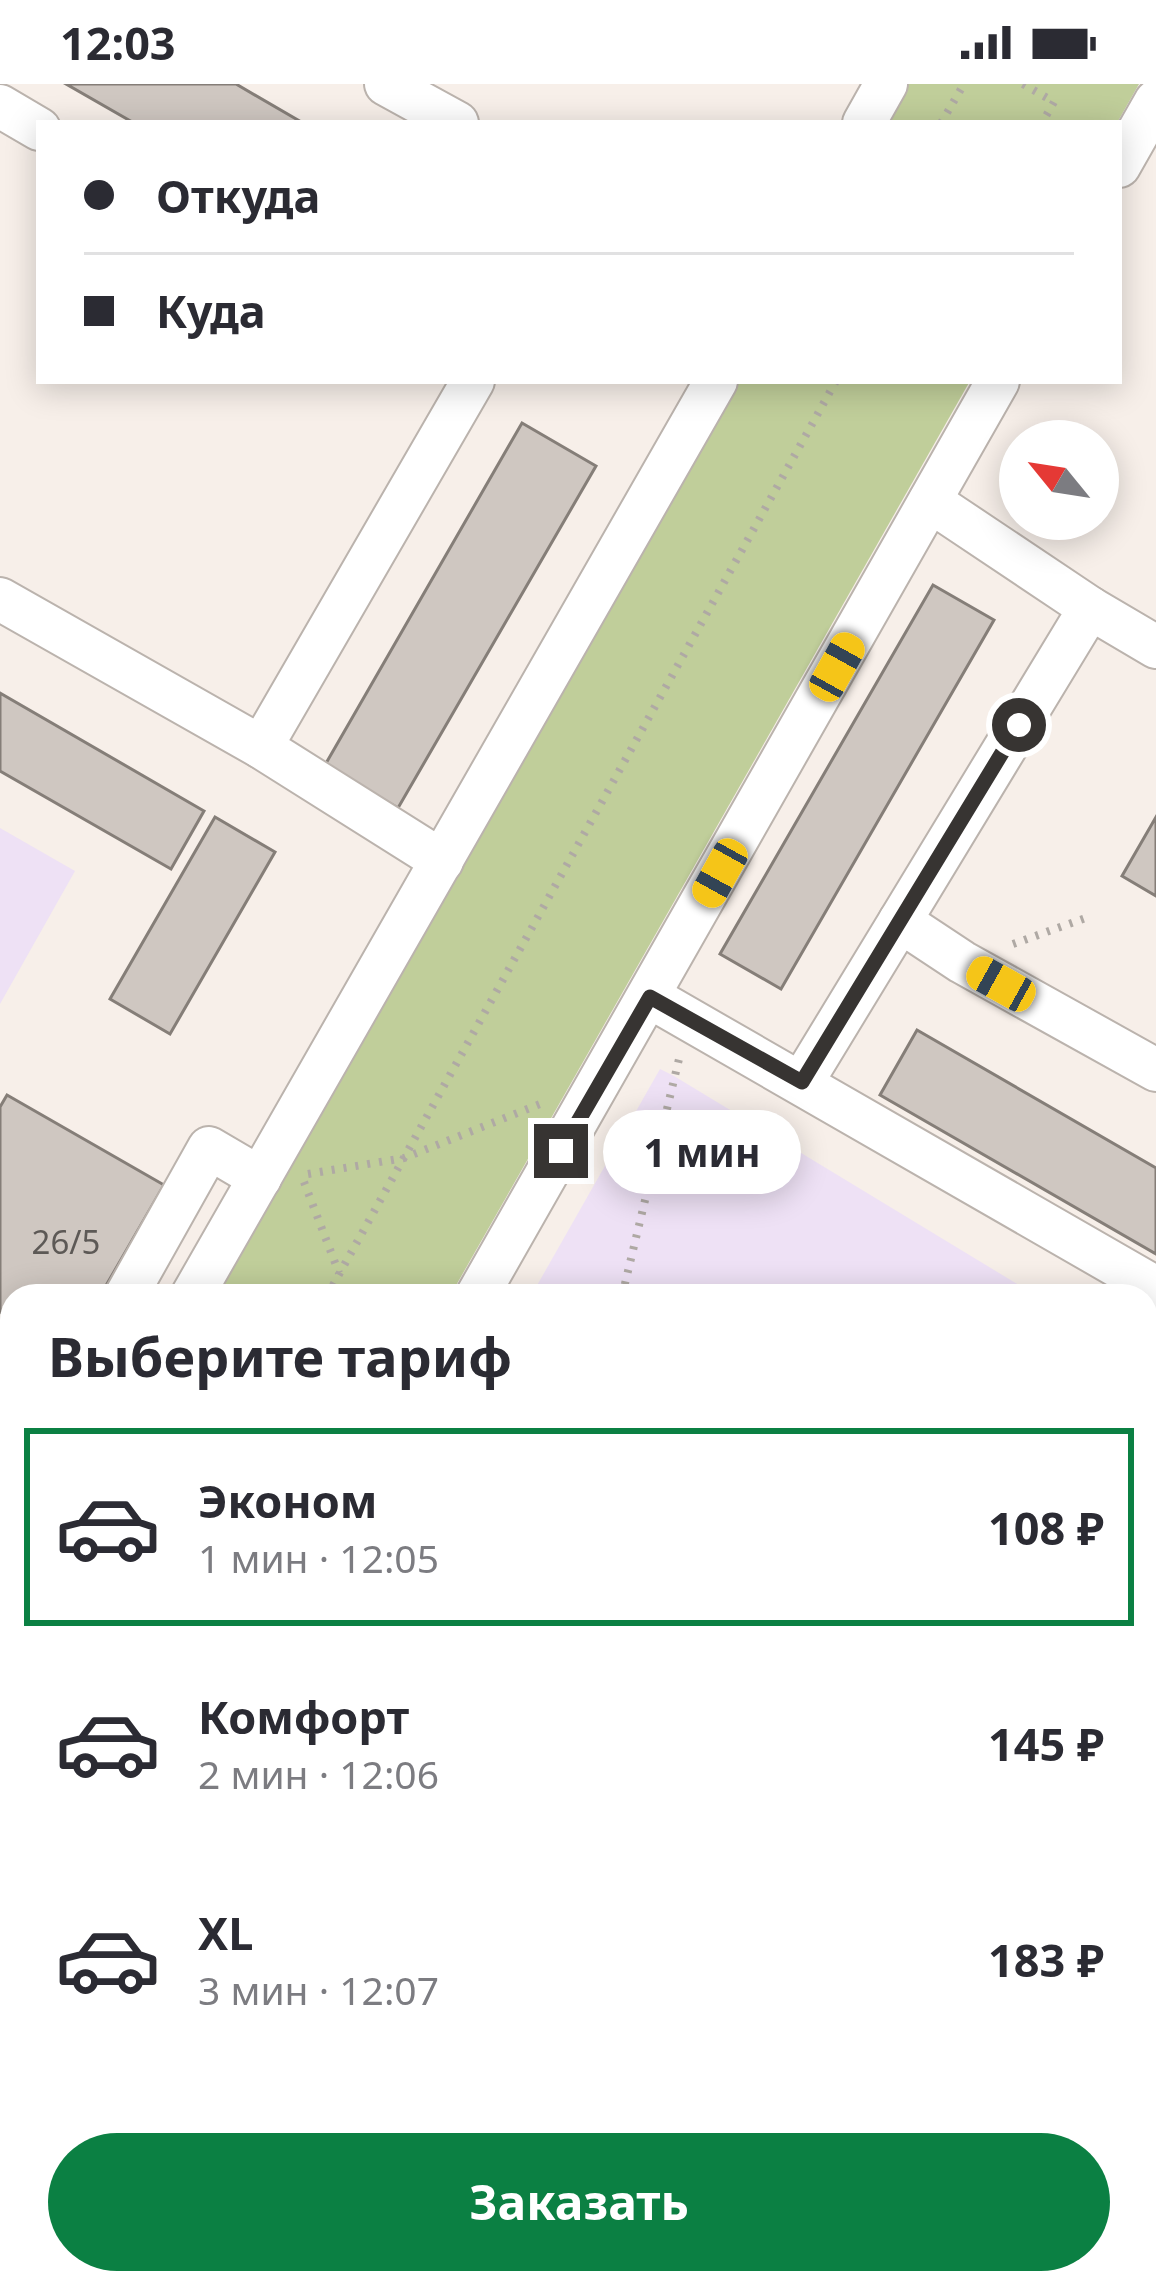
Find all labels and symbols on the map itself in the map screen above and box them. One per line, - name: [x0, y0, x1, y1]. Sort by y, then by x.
- north arrow: [999, 420, 1119, 540]
- car: [804, 627, 870, 707]
- route start: [992, 698, 1046, 752]
- car: [687, 833, 753, 913]
- car: [961, 951, 1041, 1017]
- callout: 1 мин: [603, 1109, 801, 1193]
- route end: [534, 1124, 588, 1178]
- house number: 26/5: [32, 1219, 100, 1264]

